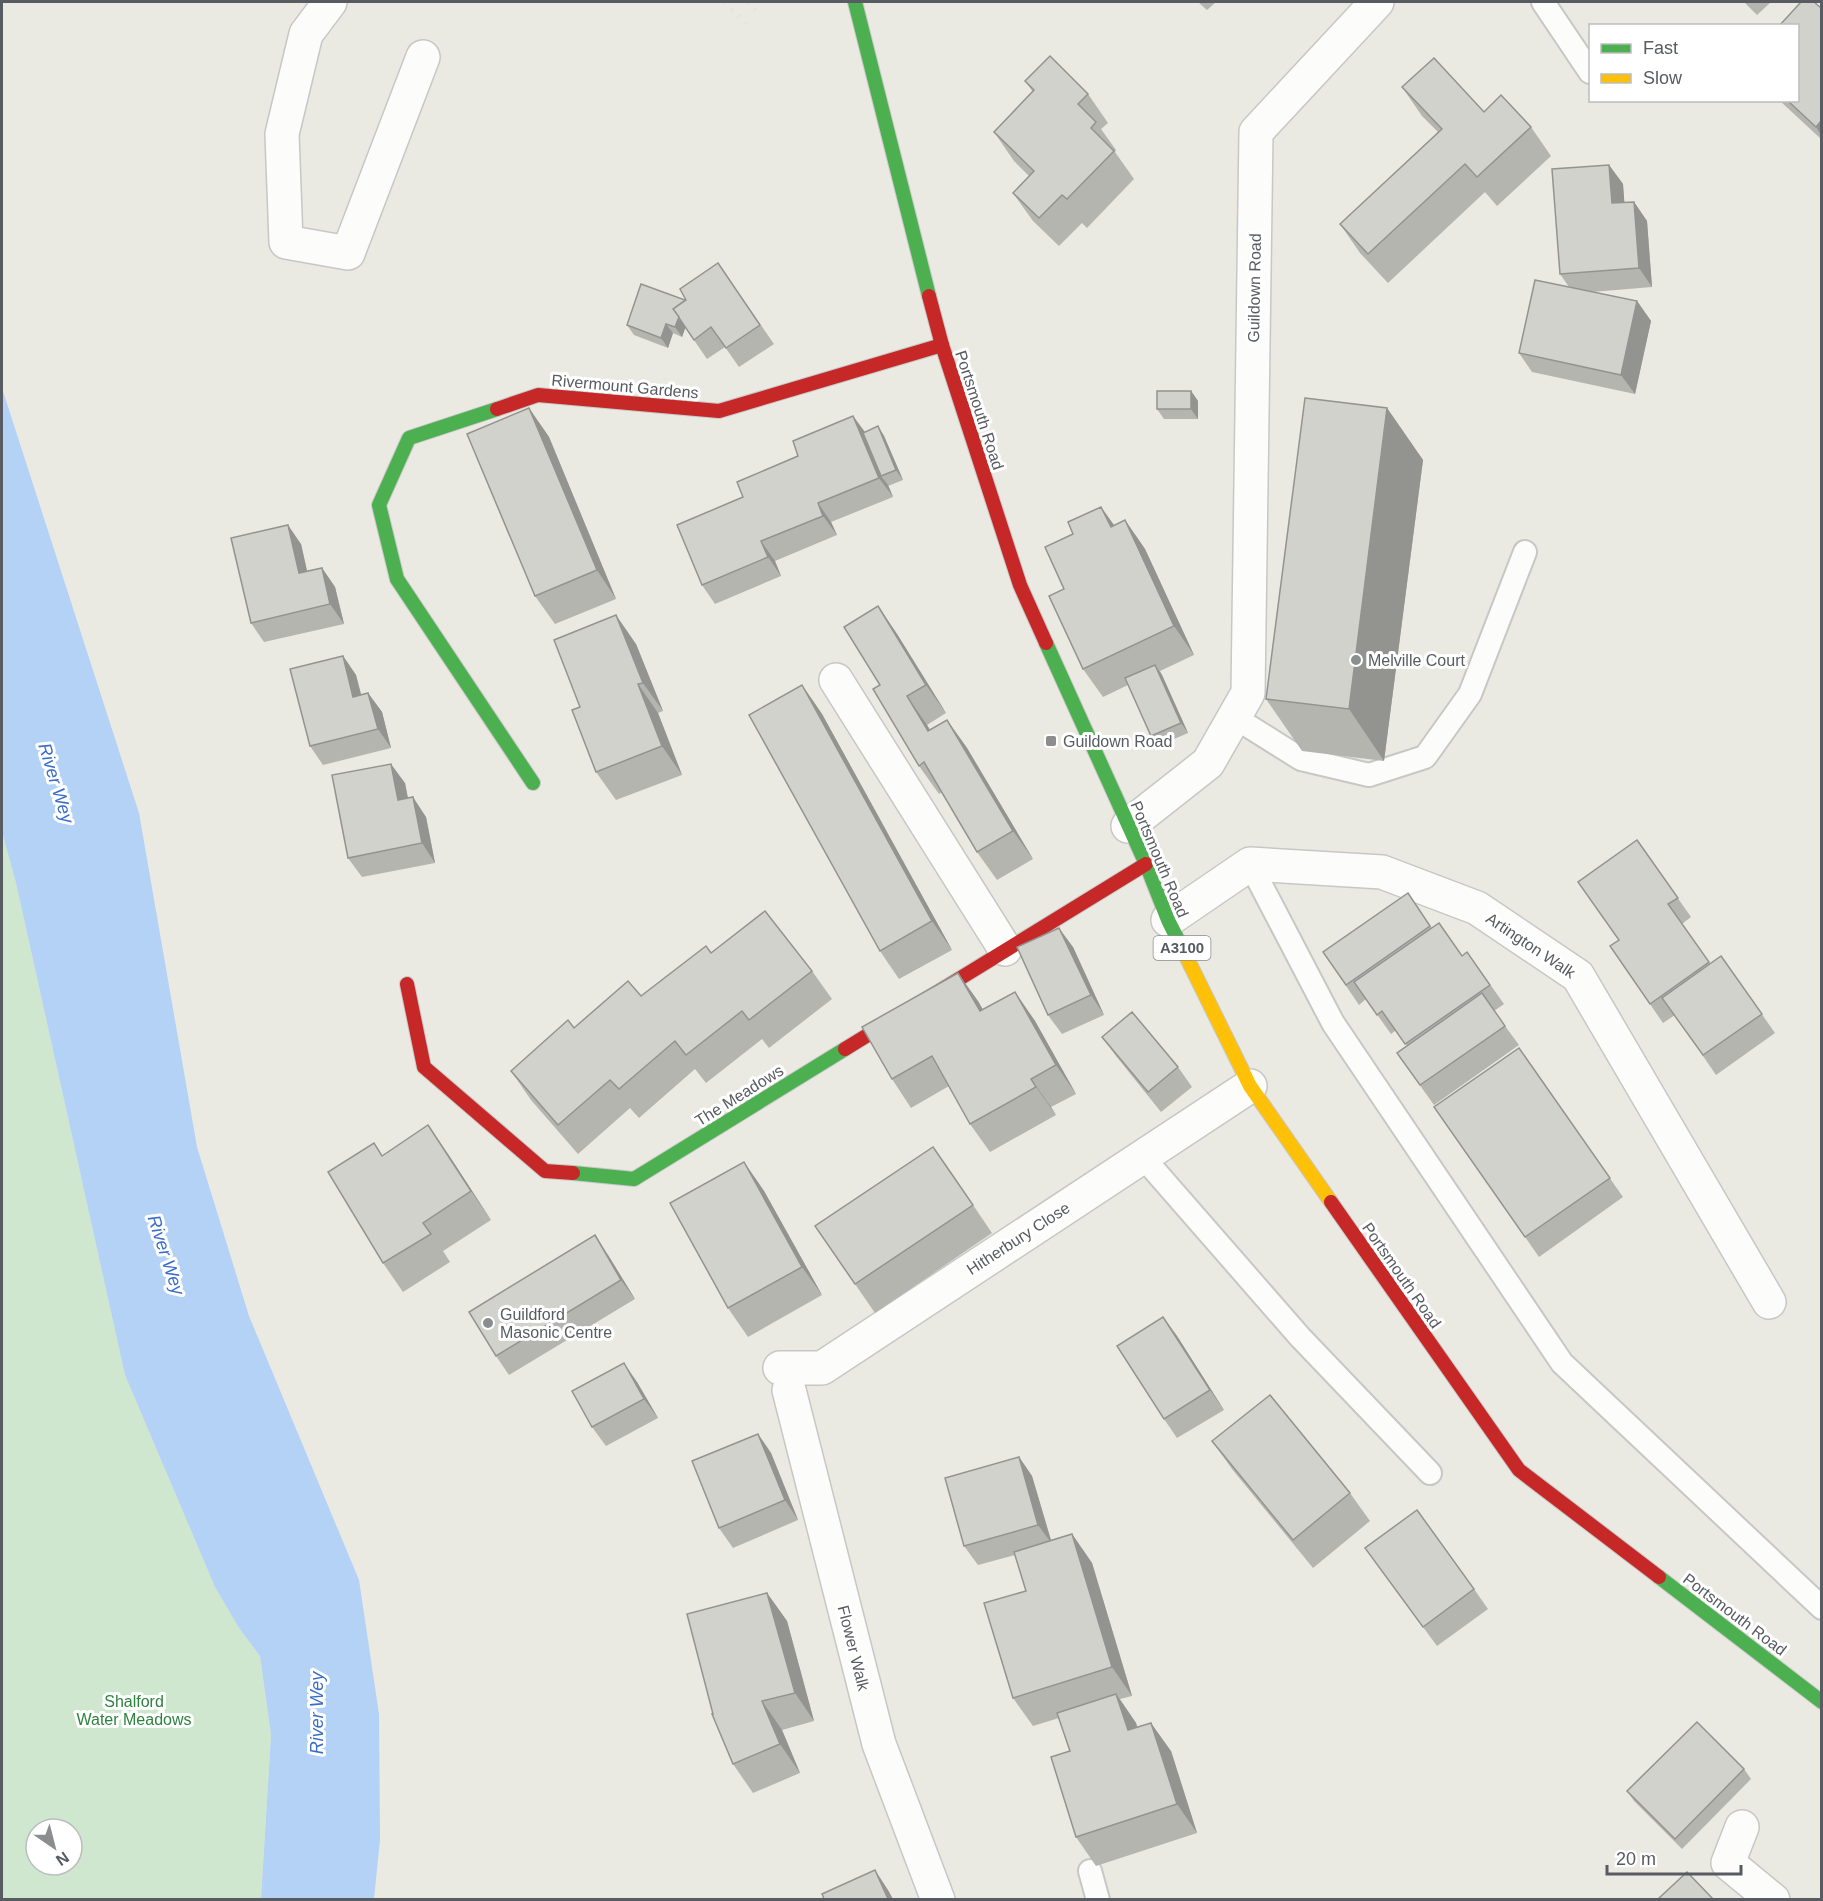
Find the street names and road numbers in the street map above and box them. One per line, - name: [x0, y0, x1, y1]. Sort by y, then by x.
- street label: Guildown Road: [1245, 233, 1264, 343]
- street label: Portsmouth Road: [952, 348, 1007, 472]
- street label: Rivermount Gardens: [551, 372, 699, 401]
- street label: Portsmouth Road: [1127, 799, 1192, 920]
- street label: Artington Walk: [1483, 909, 1579, 982]
- road number: A3100: [1154, 936, 1210, 960]
- street label: The Meadows: [692, 1062, 786, 1129]
- street label: Hitherbury Close: [964, 1199, 1073, 1278]
- street label: Portsmouth Road: [1359, 1219, 1444, 1331]
- street label: Portsmouth Road: [1680, 1570, 1790, 1659]
- street label: Flower Walk: [835, 1604, 873, 1694]

